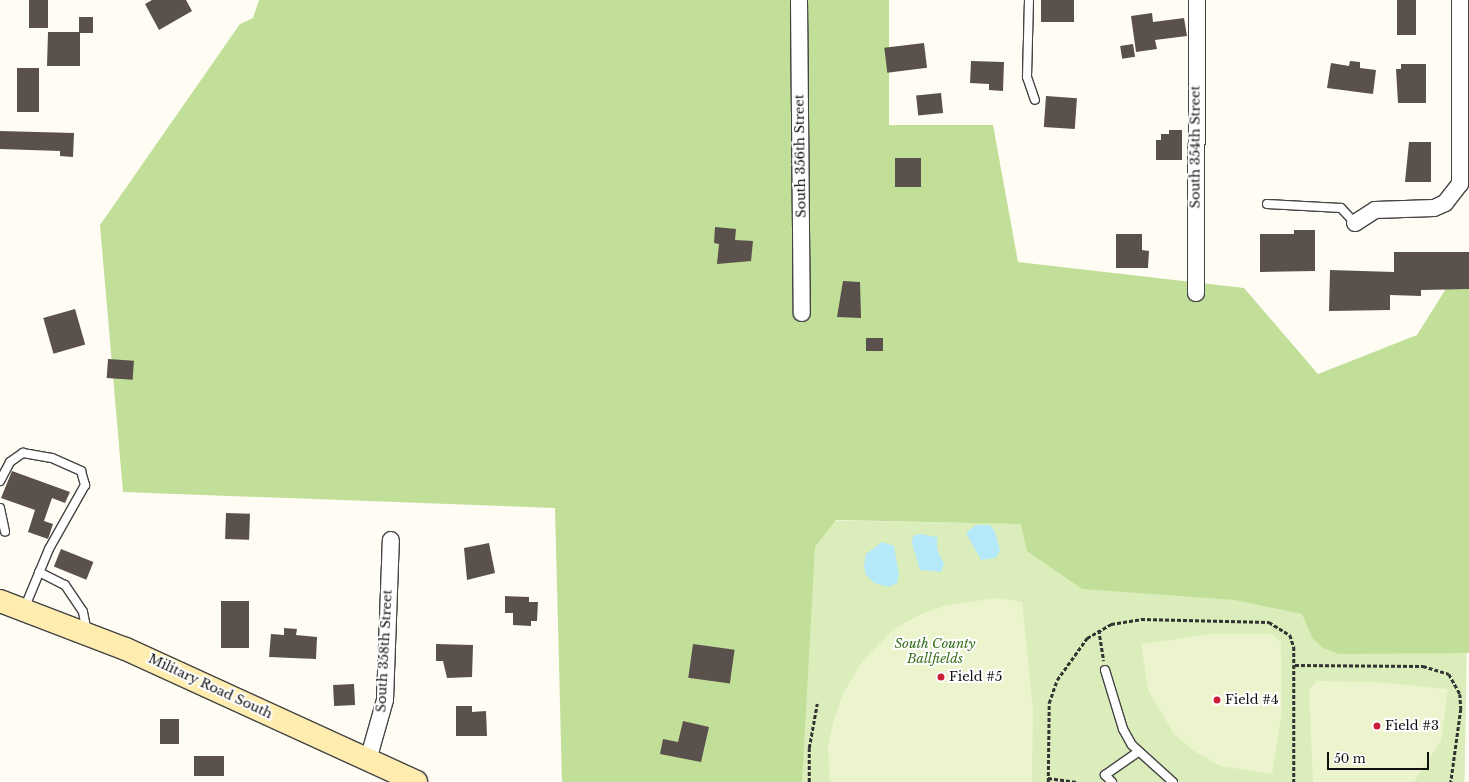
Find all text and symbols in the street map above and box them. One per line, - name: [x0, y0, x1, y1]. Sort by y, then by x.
- street label: South 354th Street: [1188, 86, 1204, 208]
- street label: South 356th Street: [792, 94, 810, 218]
- street label: South 358th Street: [374, 589, 396, 713]
- park label: South County Ballfields: [894, 637, 976, 668]
- street label: Military Road South: [145, 651, 275, 723]
- place label: Field #5: [949, 669, 1002, 685]
- marker: Field #5: [936, 672, 946, 682]
- place label: Field #4: [1225, 692, 1279, 708]
- marker: Field #4: [1212, 695, 1222, 705]
- place label: Field #3: [1385, 718, 1439, 734]
- marker: Field #3: [1372, 721, 1382, 731]
- scale bar: [1329, 744, 1431, 770]
- text: 50 m: [1334, 751, 1366, 766]

